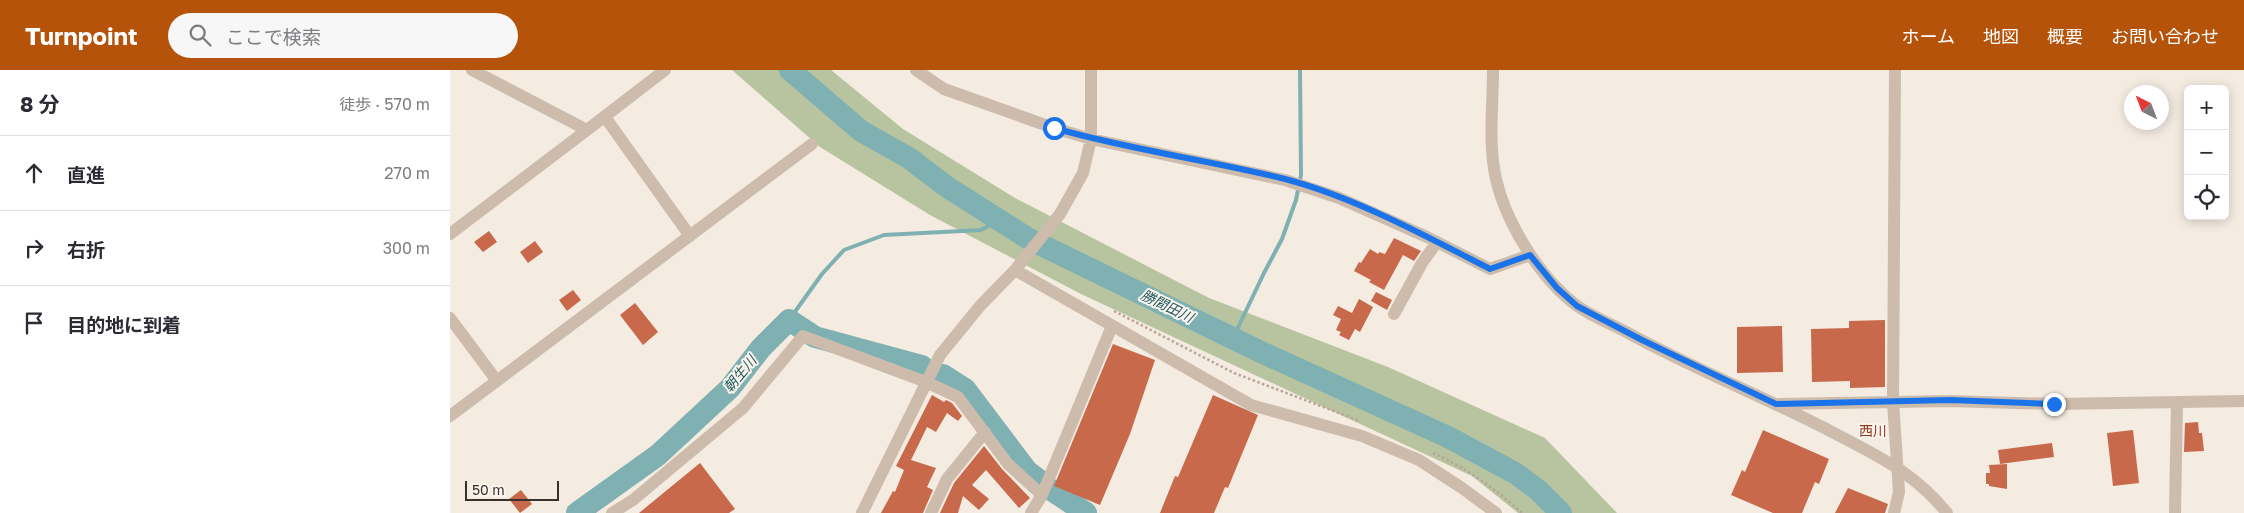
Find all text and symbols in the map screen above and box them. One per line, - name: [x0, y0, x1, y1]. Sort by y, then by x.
- search box: [168, 13, 518, 58]
- text: Turnpoint: [25, 21, 138, 50]
- icon: search: [186, 21, 214, 49]
- text: ここで検索: [226, 25, 321, 48]
- text: ホーム: [1902, 25, 1955, 47]
- text: 地図: [1983, 25, 2019, 47]
- text: 概要: [2047, 25, 2083, 47]
- text: お問い合わせ: [2111, 25, 2219, 47]
- north arrow: [2124, 85, 2169, 130]
- map controls: [2184, 85, 2229, 220]
- button: +: [2184, 85, 2229, 130]
- text: 8 分: [20, 91, 60, 117]
- text: 徒歩 · 570 m: [339, 94, 430, 114]
- route start: [1043, 117, 1066, 140]
- button: −: [2184, 130, 2229, 175]
- icon: ahead: [20, 159, 48, 187]
- text: 直進: [67, 163, 105, 186]
- text: 270 m: [384, 163, 430, 183]
- button: locate: [2184, 175, 2229, 220]
- icon: right: [20, 234, 48, 262]
- text: 右折: [67, 238, 105, 261]
- text: 300 m: [383, 238, 430, 258]
- water label: 勝間田川: [1138, 286, 1198, 326]
- icon: arrive: [20, 309, 48, 337]
- text: 目的地に到着: [67, 313, 181, 336]
- water label: 朝生川: [720, 351, 761, 395]
- route end: [2043, 393, 2066, 416]
- district label: 西川: [1859, 422, 1887, 439]
- scale bar: [465, 478, 559, 501]
- text: 50 m: [472, 481, 505, 498]

